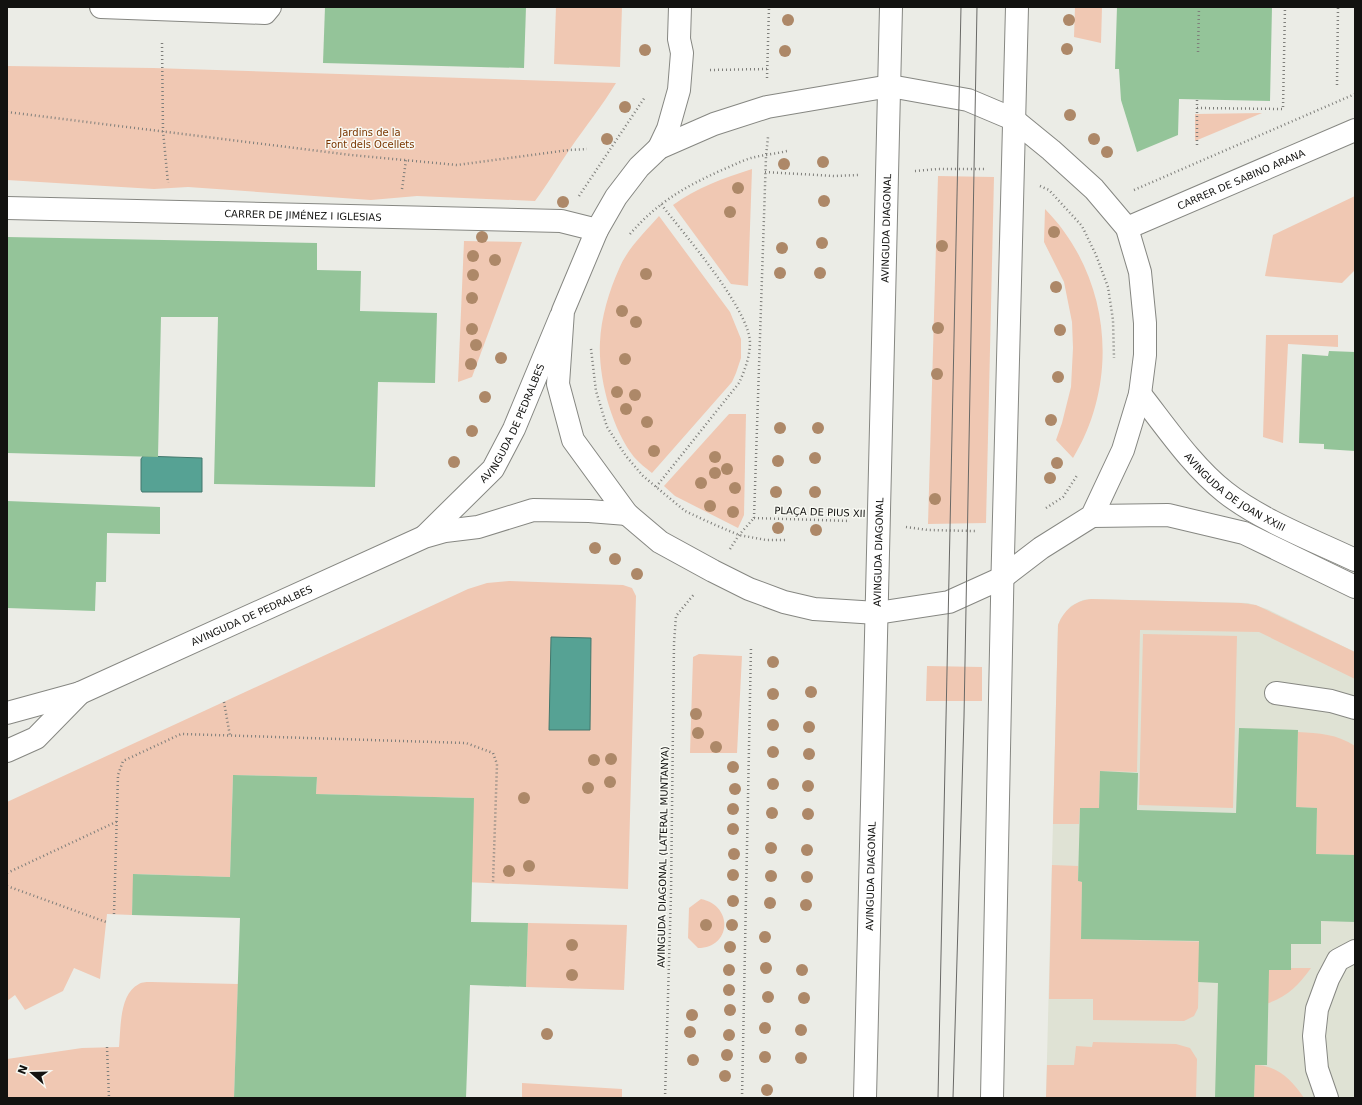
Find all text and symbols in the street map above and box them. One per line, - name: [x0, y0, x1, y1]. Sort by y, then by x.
- park label: Jardins de la Font dels Ocellets: [326, 127, 414, 150]
- street label: CARRER DE SABINO ARANA: [1175, 147, 1307, 211]
- street label: AVINGUDA DIAGONAL: [879, 173, 893, 283]
- street label: CARRER DE JIMÉNEZ I IGLESIAS: [224, 208, 382, 222]
- street label: AVINGUDA DE PEDRALBES: [477, 362, 546, 484]
- street label: AVINGUDA DE JOAN XXIII: [1183, 450, 1287, 533]
- street label: AVINGUDA DIAGONAL: [871, 497, 885, 607]
- street label: PLAÇA DE PIUS XII: [774, 505, 866, 519]
- street label: AVINGUDA DE PEDRALBES: [189, 583, 314, 647]
- street label: AVINGUDA DIAGONAL (LATERAL MUNTANYA): [656, 746, 670, 968]
- street label: AVINGUDA DIAGONAL: [863, 821, 877, 931]
- north arrow: [12, 1053, 52, 1093]
- text: N: [15, 1063, 31, 1076]

